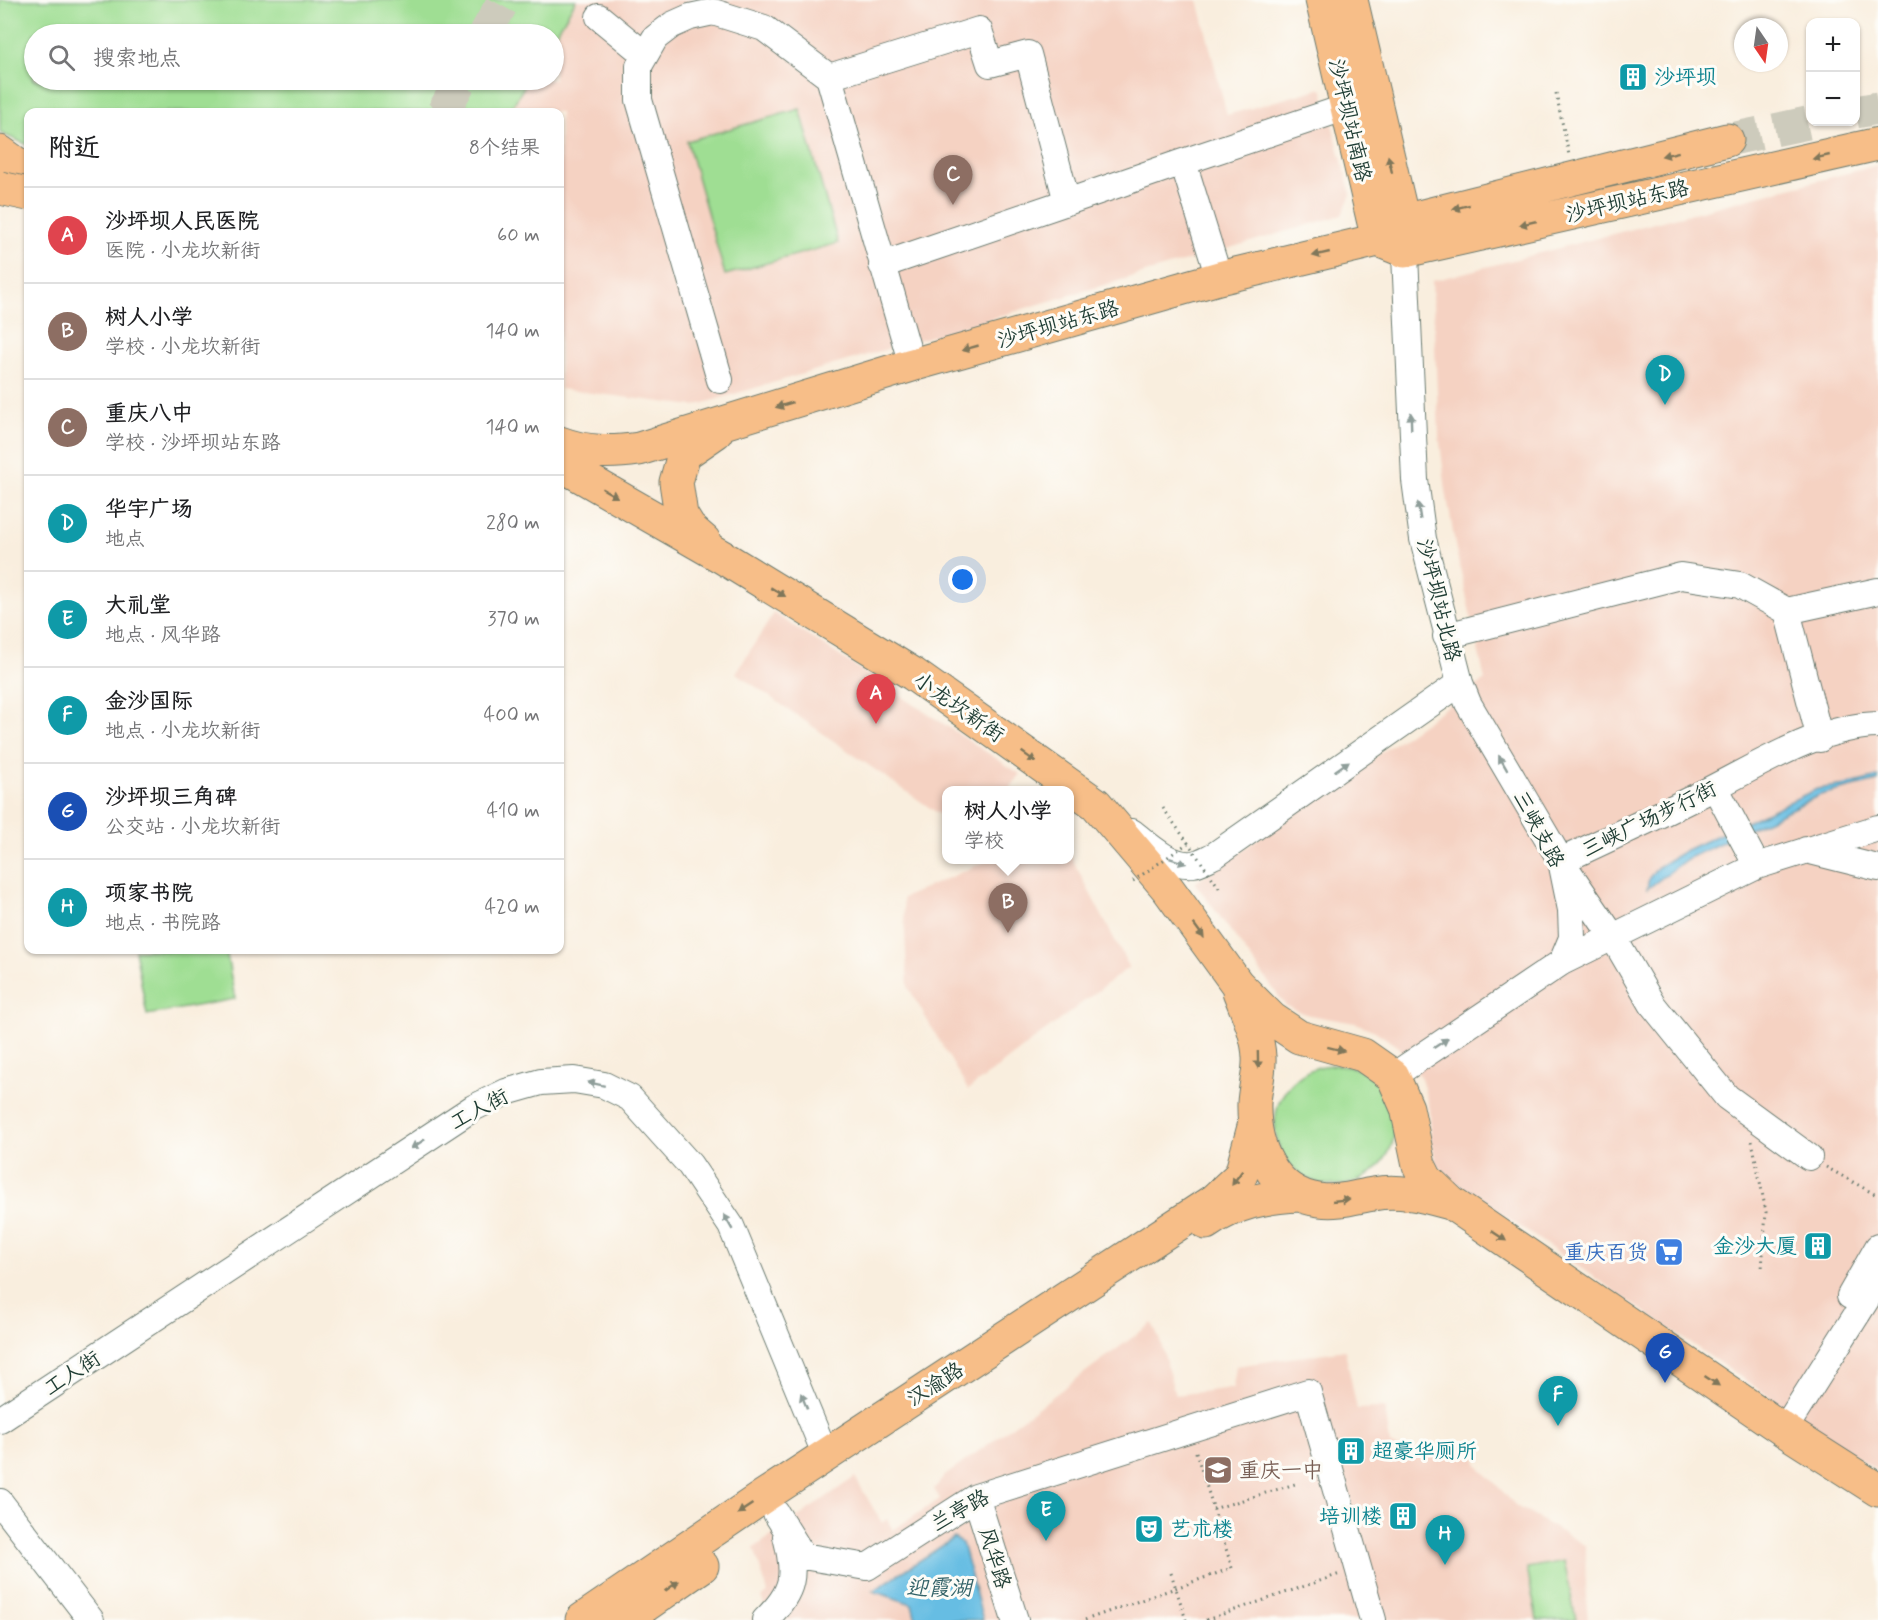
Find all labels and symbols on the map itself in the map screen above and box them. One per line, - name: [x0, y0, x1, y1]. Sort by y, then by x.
- north arrow: [1734, 18, 1788, 72]
- street label: 沙坪坝站南路: [1321, 56, 1377, 185]
- building icon: 沙坪坝: [1617, 61, 1649, 93]
- place label: 沙坪坝: [1654, 64, 1717, 92]
- one-way arrow: [1661, 150, 1679, 159]
- one-way arrow: [1811, 153, 1830, 162]
- one-way arrow: [1384, 155, 1394, 174]
- pin: C: [934, 156, 972, 205]
- street label: 沙坪坝站东路: [1563, 174, 1692, 230]
- one-way arrow: [1451, 203, 1469, 212]
- one-way arrow: [1519, 219, 1538, 228]
- one-way arrow: [1311, 249, 1330, 259]
- street label: 沙坪坝站东路: [994, 294, 1123, 356]
- one-way arrow: [961, 344, 979, 354]
- pin: D: [1646, 356, 1684, 405]
- one-way arrow: [775, 401, 793, 410]
- one-way arrow: [1406, 412, 1416, 431]
- one-way arrow: [602, 488, 618, 499]
- one-way arrow: [1414, 502, 1423, 521]
- street label: 沙坪坝站北路: [1409, 536, 1467, 665]
- your location: [948, 565, 977, 594]
- one-way arrow: [770, 587, 787, 598]
- street label: 小龙坎新街: [907, 666, 1009, 749]
- pin: A: [856, 674, 896, 724]
- one-way arrow: [1022, 750, 1037, 762]
- one-way arrow: [1498, 755, 1509, 771]
- one-way arrow: [1334, 761, 1350, 772]
- street label: 三峡广场步行街: [1577, 775, 1722, 865]
- street label: 三峡支路: [1506, 786, 1570, 873]
- one-way arrow: [1169, 857, 1187, 866]
- pin: B: [988, 884, 1028, 933]
- one-way arrow: [1193, 923, 1205, 939]
- one-way arrow: [1433, 1037, 1449, 1049]
- one-way arrow: [1327, 1044, 1346, 1054]
- one-way arrow: [1254, 1050, 1263, 1069]
- one-way arrow: [587, 1079, 606, 1088]
- street label: 工人街: [445, 1083, 514, 1137]
- one-way arrow: [410, 1139, 426, 1150]
- one-way arrow: [1231, 1169, 1243, 1185]
- one-way arrow: [1332, 1195, 1351, 1204]
- one-way arrow: [722, 1214, 733, 1230]
- one-way arrow: [1491, 1230, 1507, 1241]
- building icon: 金沙大厦: [1802, 1230, 1834, 1262]
- place label: 金沙大厦: [1713, 1233, 1797, 1261]
- supermarket icon: 重庆百货: [1653, 1236, 1685, 1268]
- place label: 重庆百货: [1564, 1239, 1648, 1267]
- pin: G: [1646, 1334, 1684, 1383]
- street label: 工人街: [39, 1345, 107, 1403]
- street label: 汉渝路: [902, 1356, 970, 1414]
- one-way arrow: [1704, 1375, 1720, 1387]
- pin: F: [1538, 1376, 1578, 1426]
- one-way arrow: [799, 1392, 809, 1410]
- building icon: 超豪华厕所: [1335, 1435, 1367, 1467]
- place label: 超豪华厕所: [1372, 1438, 1477, 1466]
- school or university icon: 重庆一中: [1202, 1454, 1234, 1486]
- place label: 重庆一中: [1239, 1457, 1323, 1485]
- street label: 兰亭路: [926, 1483, 995, 1538]
- pin: E: [1026, 1492, 1066, 1541]
- building icon: 培训楼: [1387, 1500, 1419, 1532]
- one-way arrow: [737, 1503, 753, 1514]
- place label: 培训楼: [1319, 1503, 1382, 1531]
- theatre icon: 艺术楼: [1133, 1513, 1165, 1545]
- place label: 艺术楼: [1170, 1516, 1233, 1544]
- pin: H: [1426, 1516, 1464, 1565]
- street label: 风华路: [971, 1524, 1017, 1593]
- water label: 迎霞湖: [906, 1575, 974, 1603]
- one-way arrow: [664, 1580, 680, 1592]

